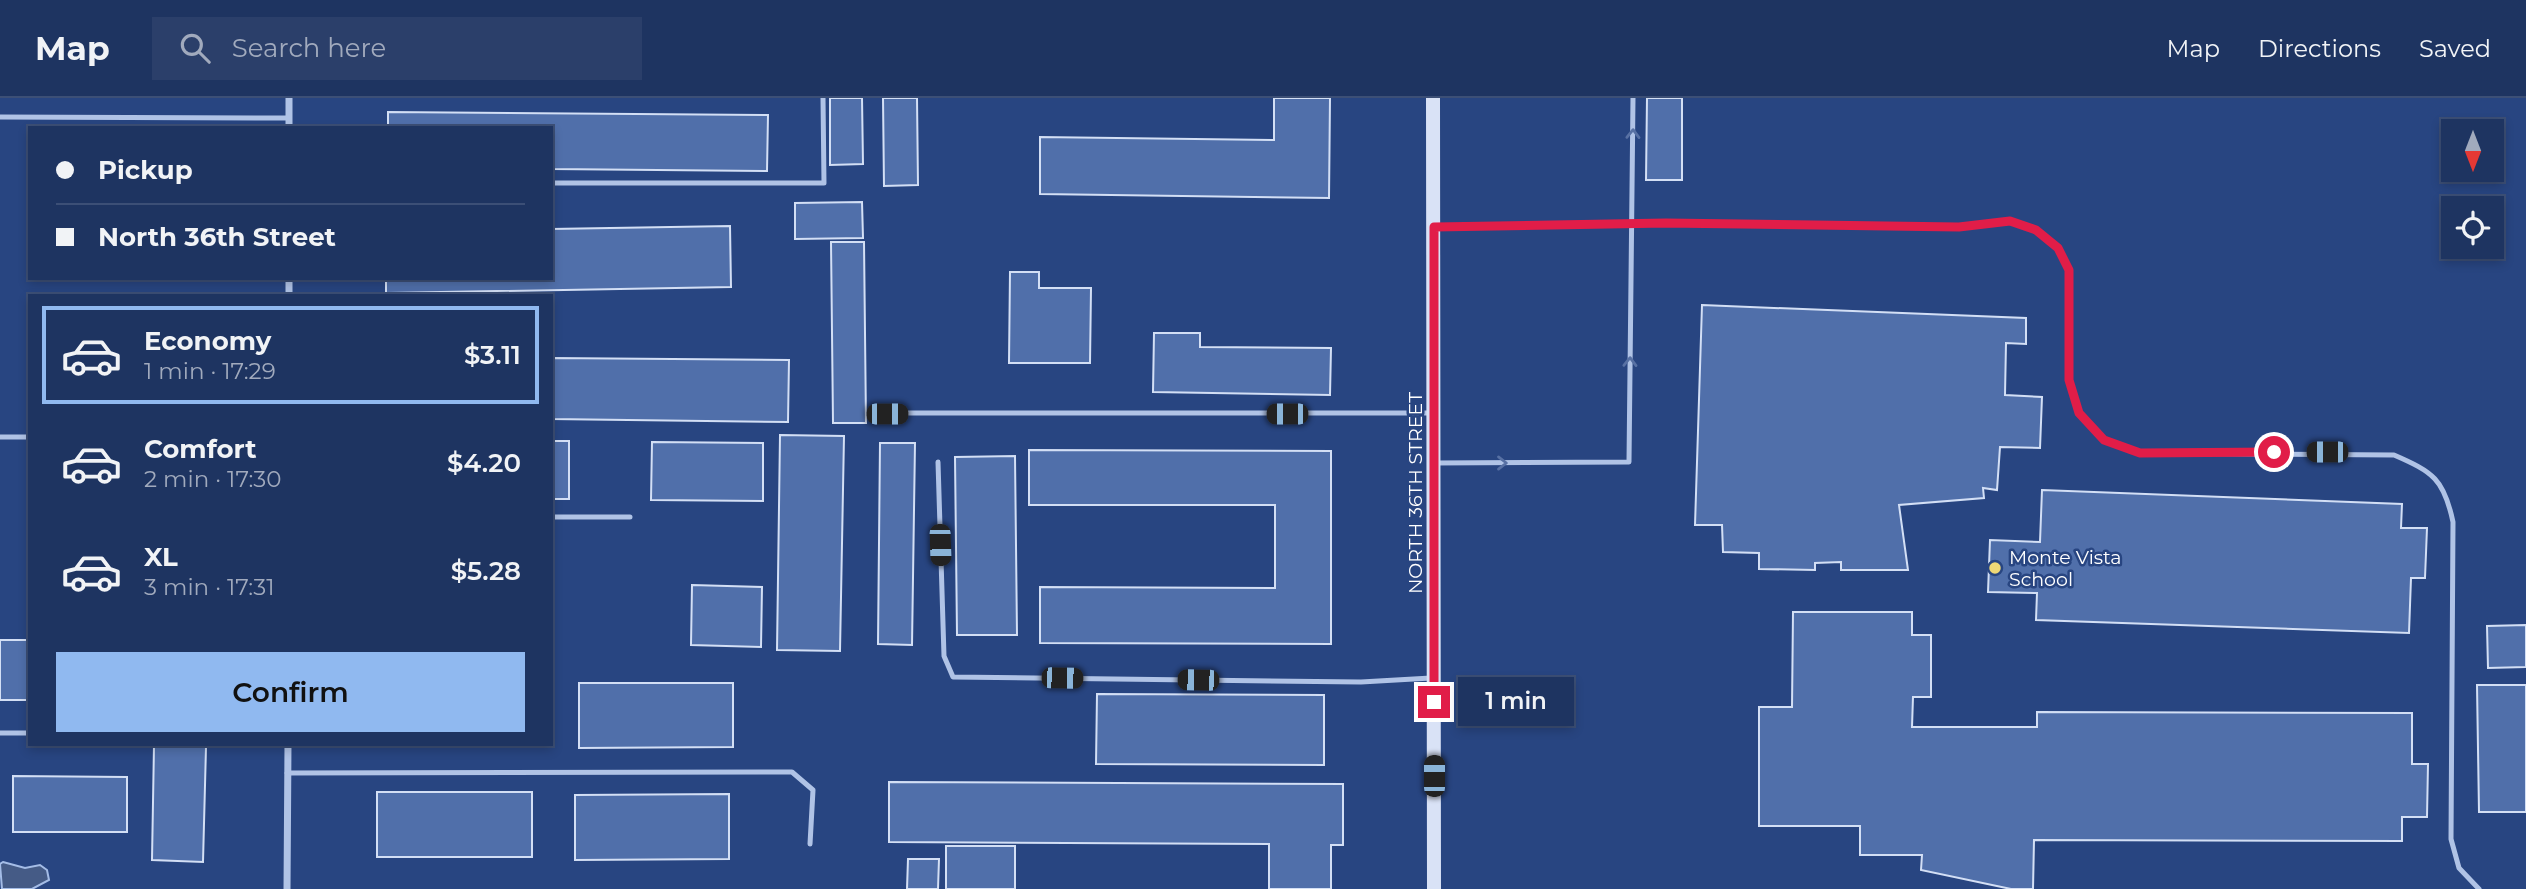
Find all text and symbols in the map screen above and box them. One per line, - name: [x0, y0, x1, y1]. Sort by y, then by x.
- search box: [152, 17, 642, 80]
- text: Map: [35, 28, 110, 68]
- icon: search: [176, 29, 214, 67]
- text: Search here: [232, 32, 386, 64]
- text: Map: [2167, 34, 2220, 63]
- text: Directions: [2258, 34, 2381, 63]
- text: Saved: [2419, 34, 2491, 63]
- north arrow: [2441, 119, 2504, 182]
- map controls: [2441, 119, 2504, 259]
- one-way arrow: [1625, 129, 1641, 139]
- text: Pickup: [98, 154, 193, 186]
- button: locate: [2441, 196, 2504, 259]
- text: North 36th Street: [98, 221, 336, 253]
- icon: car: [60, 324, 123, 387]
- text: Economy: [144, 325, 271, 357]
- text: $3.11: [464, 339, 521, 371]
- one-way arrow: [1622, 356, 1638, 367]
- text: 1 min · 17:29: [144, 357, 276, 385]
- street label: NORTH 36TH STREET: [1404, 392, 1427, 594]
- car: [867, 404, 909, 425]
- car: [1267, 404, 1309, 425]
- icon: car: [60, 432, 123, 495]
- text: Comfort: [144, 433, 256, 465]
- route start: [2258, 436, 2290, 468]
- car: [2307, 442, 2349, 463]
- text: $4.20: [447, 447, 521, 479]
- one-way arrow: [1497, 455, 1508, 471]
- text: 2 min · 17:30: [144, 465, 282, 493]
- car: [929, 524, 952, 566]
- icon: car: [60, 540, 123, 603]
- text: XL: [144, 541, 178, 573]
- place label: Monte Vista School: [2009, 546, 2122, 591]
- text: $5.28: [451, 555, 521, 587]
- marker: Monte Vista School: [1987, 560, 2003, 576]
- text: 3 min · 17:31: [144, 573, 275, 601]
- button: Confirm: [56, 652, 525, 732]
- car: [1041, 667, 1084, 689]
- car: [1177, 669, 1220, 691]
- callout: 1 min: [1458, 678, 1574, 726]
- route end: [1418, 686, 1450, 718]
- text: 1 min: [1485, 687, 1547, 715]
- car: [1424, 755, 1445, 797]

